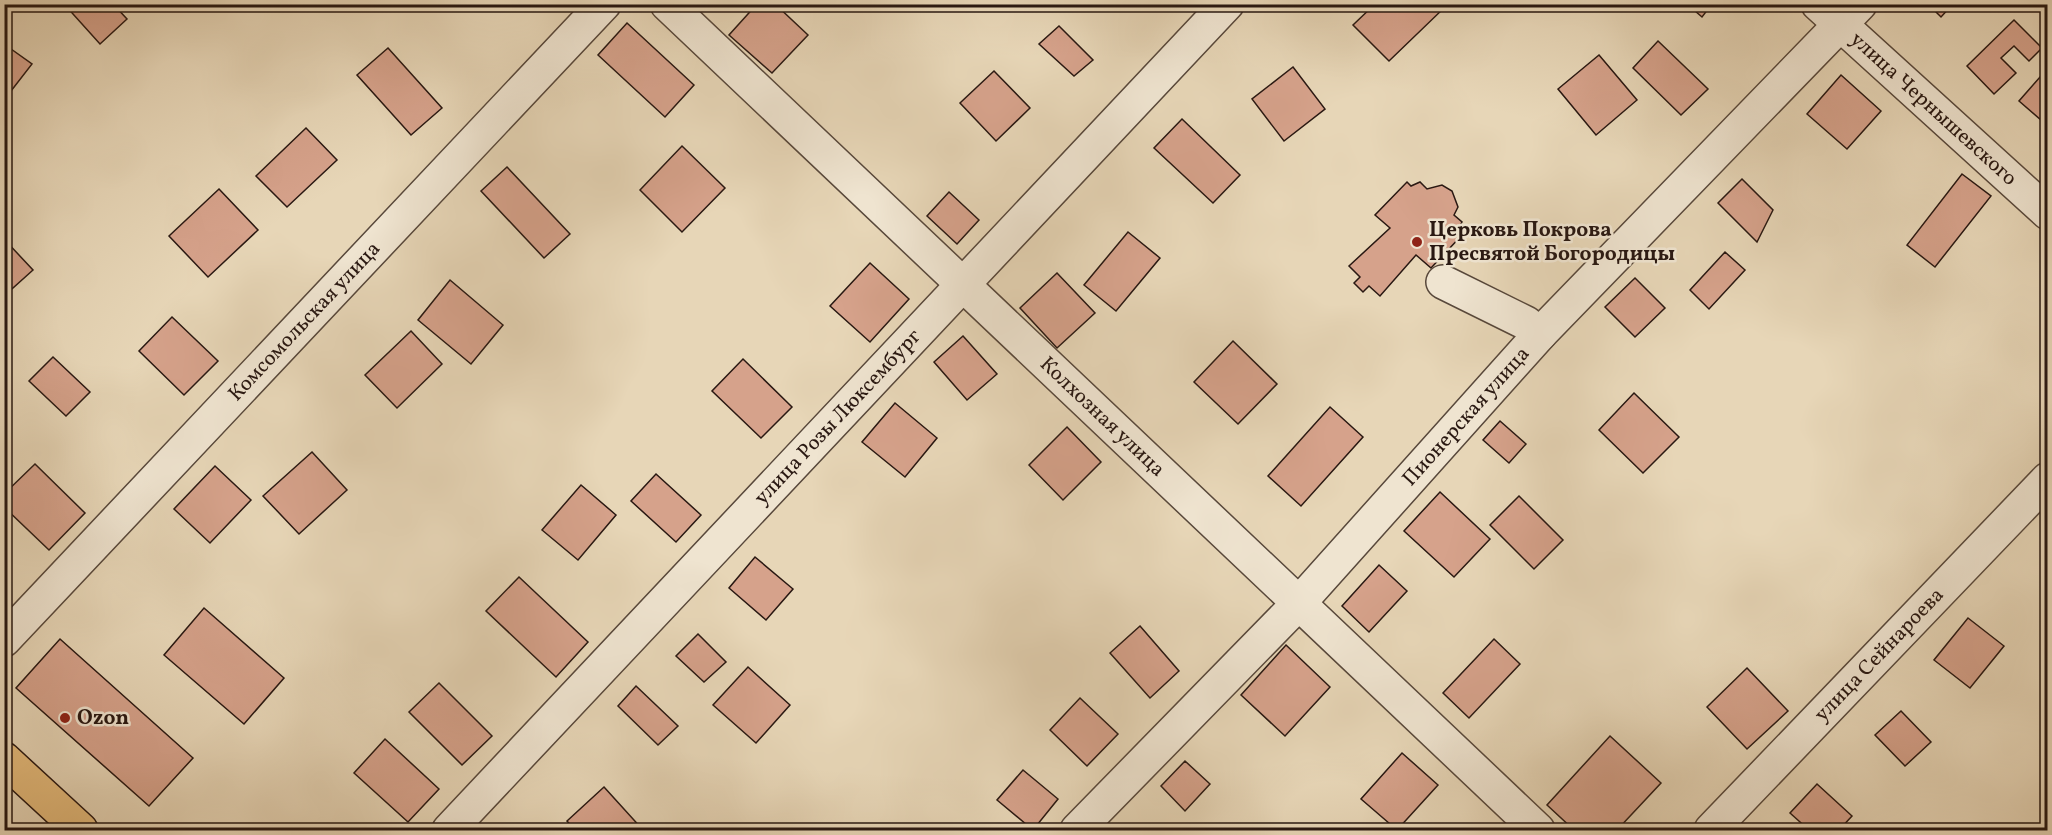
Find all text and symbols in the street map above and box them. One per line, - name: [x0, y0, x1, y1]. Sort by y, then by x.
- street label: улица Чернышевского: [1844, 25, 2023, 193]
- place label: Церковь Покрова Пресвятой Богородицы: [1429, 216, 1675, 269]
- street label: Комсомольская улица: [222, 235, 387, 408]
- marker: Церковь Покрова Пресвятой Богородицы: [1410, 235, 1424, 249]
- street label: улица Розы Люксембург: [748, 323, 928, 512]
- street label: Пионерская улица: [1396, 340, 1536, 493]
- street label: Колхозная улица: [1033, 350, 1172, 484]
- street label: улица Сейнароева: [1808, 581, 1951, 728]
- place label: Ozon: [77, 704, 129, 733]
- marker: Ozon: [58, 711, 72, 725]

